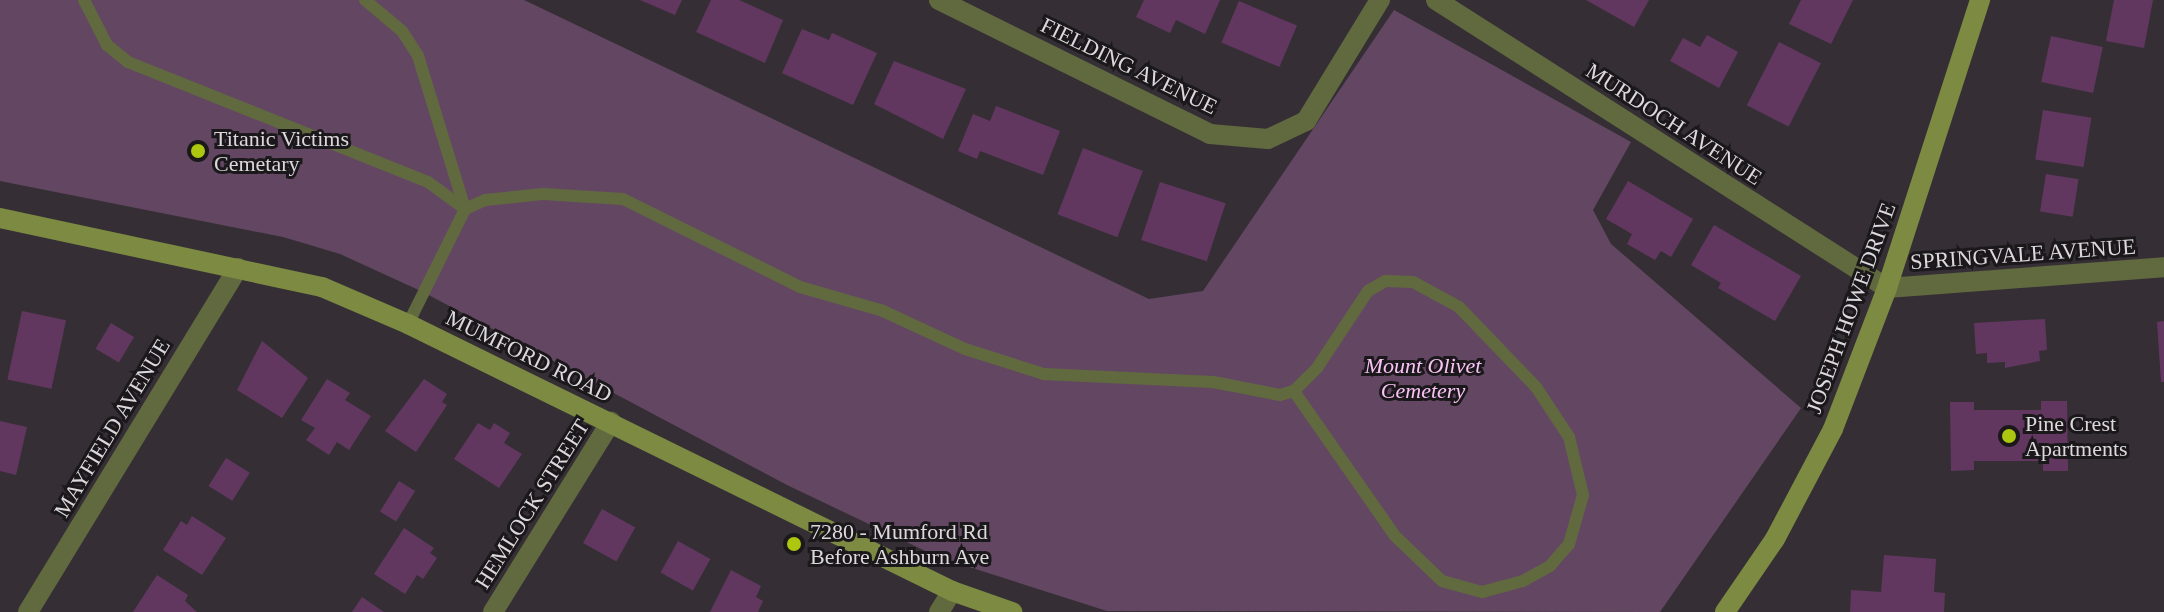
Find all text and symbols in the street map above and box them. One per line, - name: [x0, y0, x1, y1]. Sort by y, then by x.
- street label: FIELDING AVENUE: [1036, 12, 1222, 120]
- street label: MURDOCH AVENUE: [1581, 57, 1767, 191]
- place label: Titanic Victims Cemetary: [214, 125, 349, 176]
- marker: Titanic Victims Cemetary: [189, 142, 207, 160]
- street label: JOSEPH HOWE DRIVE: [1801, 199, 1901, 417]
- street label: SPRINGVALE AVENUE: [1909, 233, 2137, 275]
- street label: MUMFORD ROAD: [442, 304, 616, 408]
- street label: MAYFIELD AVENUE: [48, 333, 176, 523]
- park label: Mount Olivet Cemetery: [1365, 352, 1481, 404]
- place label: Pine Crest Apartments: [2025, 410, 2128, 462]
- street label: HEMLOCK STREET: [469, 414, 595, 594]
- marker: Pine Crest Apartments: [2000, 427, 2018, 445]
- place label: 7280 - Mumford Rd Before Ashburn Ave: [810, 518, 992, 570]
- marker: 7280 - Mumford Rd Before Ashburn Ave: [785, 535, 803, 553]

